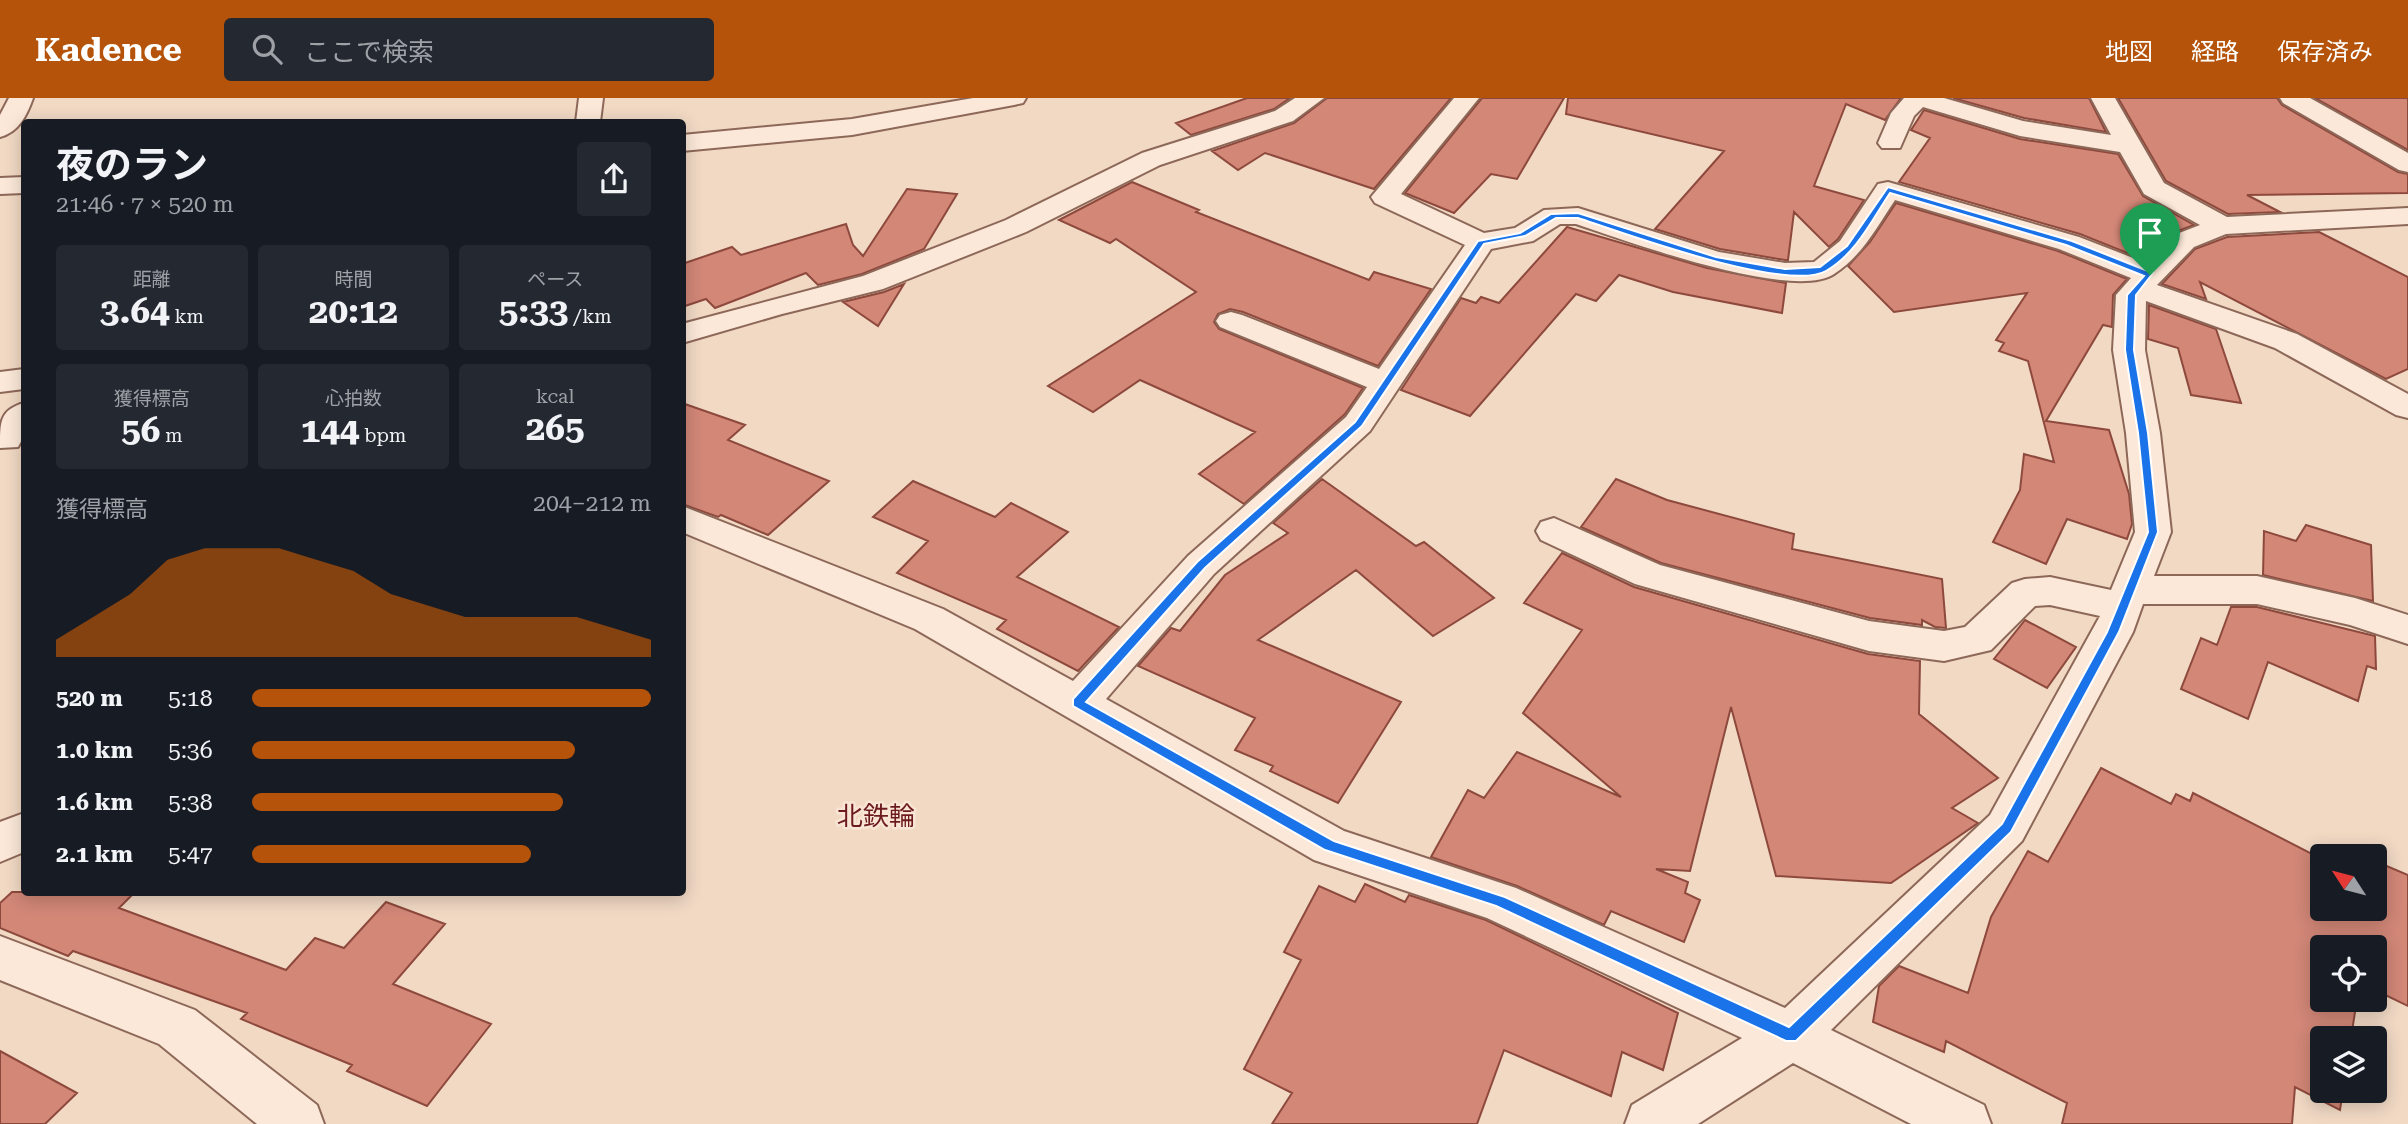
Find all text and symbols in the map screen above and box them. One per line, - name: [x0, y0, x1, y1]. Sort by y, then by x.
- search box: [224, 18, 714, 81]
- text: Kadence: [35, 30, 182, 69]
- icon: search: [248, 30, 286, 68]
- text: ここで検索: [304, 37, 434, 67]
- text: 地図: [2105, 38, 2153, 66]
- text: 経路: [2191, 38, 2239, 66]
- text: 保存済み: [2277, 38, 2373, 66]
- button: share: [577, 142, 651, 216]
- text: 夜のラン: [56, 143, 208, 187]
- text: 21:46 · 7 × 520 m: [56, 191, 234, 218]
- pin: [2120, 203, 2180, 275]
- icon: arrive: [2131, 214, 2169, 252]
- text: 距離: [133, 268, 171, 291]
- text: 時間: [334, 268, 373, 291]
- text: ペース: [527, 268, 583, 291]
- text: 3.64: [100, 291, 170, 332]
- text: 20:12: [309, 291, 398, 332]
- text: 5:33: [499, 291, 568, 332]
- text: km: [170, 305, 204, 328]
- text: /km: [568, 305, 612, 328]
- text: kcal: [536, 385, 574, 408]
- text: 獲得標高: [114, 387, 190, 410]
- text: 心拍数: [325, 387, 382, 410]
- text: 265: [526, 408, 585, 449]
- text: 56: [121, 410, 160, 451]
- text: 144: [301, 410, 359, 451]
- text: m: [160, 424, 183, 447]
- text: bpm: [359, 424, 406, 447]
- text: 204–212 m: [533, 490, 651, 517]
- text: 獲得標高: [56, 496, 148, 523]
- text: 520 m: [56, 685, 123, 712]
- text: 5:18: [168, 685, 213, 712]
- text: 1.0 km: [56, 737, 133, 764]
- text: 5:36: [168, 737, 213, 764]
- text: 1.6 km: [56, 789, 133, 816]
- text: 5:38: [168, 789, 213, 816]
- district label: 北鉄輪: [837, 801, 915, 831]
- text: 2.1 km: [56, 841, 133, 868]
- text: 5:47: [168, 841, 213, 868]
- north arrow: [2310, 844, 2387, 920]
- map controls: [2310, 844, 2387, 1103]
- button: locate: [2310, 935, 2387, 1012]
- button: layers: [2310, 1026, 2387, 1103]

